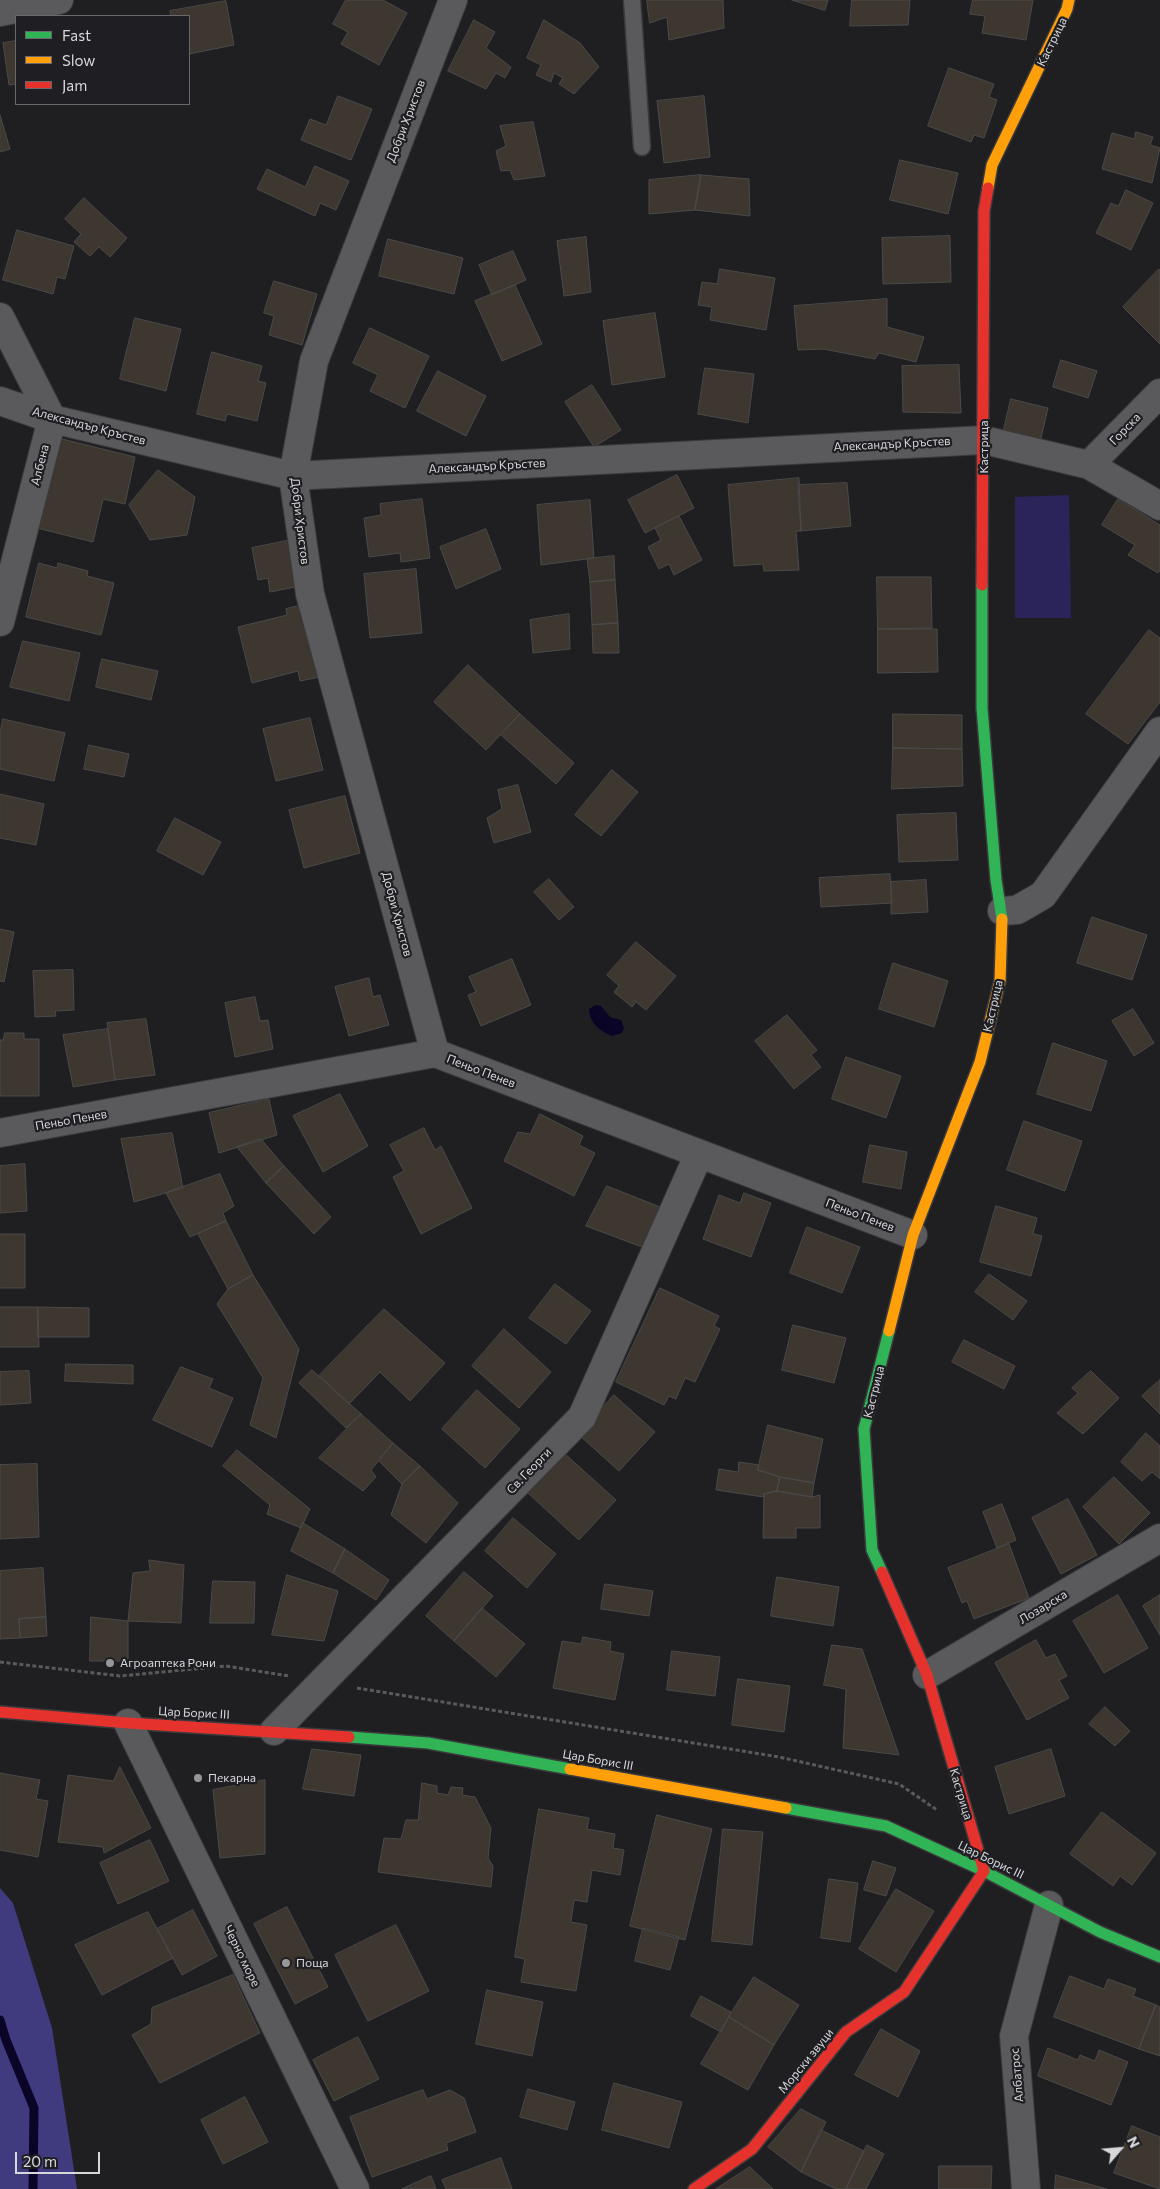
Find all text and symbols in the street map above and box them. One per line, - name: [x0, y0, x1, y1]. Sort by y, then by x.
- legend: [15, 15, 190, 105]
- street label: Кастрица: [1034, 15, 1070, 69]
- text: Fast: [62, 26, 91, 44]
- text: Slow: [62, 51, 95, 69]
- text: Jam: [62, 76, 87, 94]
- street label: Добри Христов: [384, 78, 428, 164]
- street label: Александър Кръстев: [31, 404, 147, 448]
- street label: Горска: [1106, 410, 1144, 448]
- street label: Кастрица: [977, 421, 991, 473]
- street label: Александър Кръстев: [833, 434, 951, 454]
- street label: Албена: [28, 443, 52, 487]
- street label: Александър Кръстев: [428, 456, 546, 476]
- street label: Добри Христов: [288, 477, 312, 565]
- street label: Добри Христов: [379, 870, 415, 958]
- street label: Кастрица: [980, 979, 1006, 1033]
- street label: Пеньо Пенев: [445, 1051, 517, 1091]
- street label: Пеньо Пенев: [34, 1107, 108, 1133]
- street label: Пеньо Пенев: [824, 1195, 896, 1235]
- street label: Кастрица: [861, 1365, 887, 1419]
- street label: Св. Георги: [504, 1445, 554, 1497]
- street label: Лозарска: [1016, 1587, 1070, 1627]
- place label: Агроаптека Рони: [120, 1656, 216, 1670]
- marker: Агроаптека Рони: [104, 1657, 116, 1669]
- street label: Цар Борис III: [158, 1704, 230, 1722]
- street label: Цар Борис III: [561, 1747, 635, 1773]
- street label: Кастрица: [946, 1767, 976, 1821]
- place label: Пекарна: [208, 1771, 256, 1785]
- marker: Пекарна: [192, 1772, 204, 1784]
- street label: Цар Борис III: [956, 1838, 1026, 1882]
- street label: Черно море: [221, 1923, 263, 1989]
- place label: Поща: [296, 1956, 329, 1970]
- marker: Поща: [280, 1957, 292, 1969]
- street label: Морски звуци: [775, 2026, 837, 2096]
- street label: Албатрос: [1007, 2047, 1027, 2103]
- north arrow: [1095, 2124, 1145, 2174]
- text: N: [1124, 2133, 1144, 2150]
- scale bar: [18, 2142, 102, 2174]
- text: 20 m: [23, 2152, 57, 2170]

